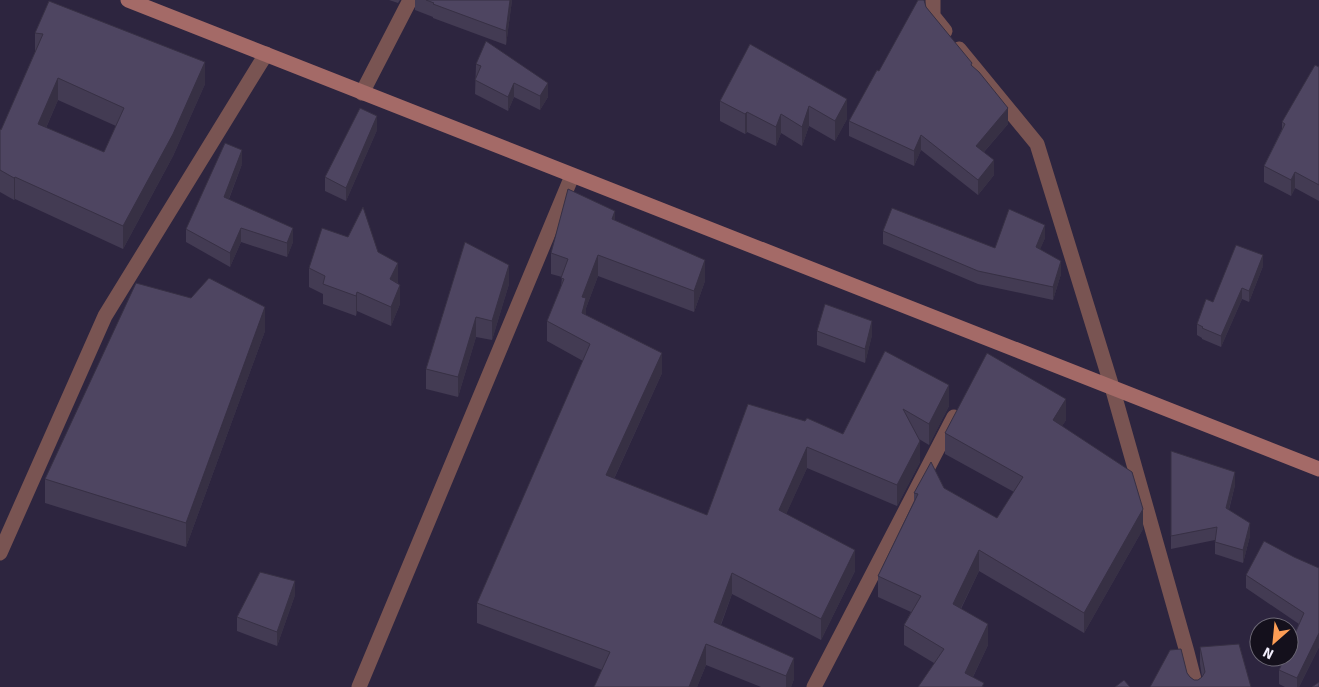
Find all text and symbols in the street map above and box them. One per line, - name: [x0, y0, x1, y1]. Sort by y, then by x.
- north arrow: [1249, 617, 1299, 667]
- text: N: [1260, 643, 1277, 663]

